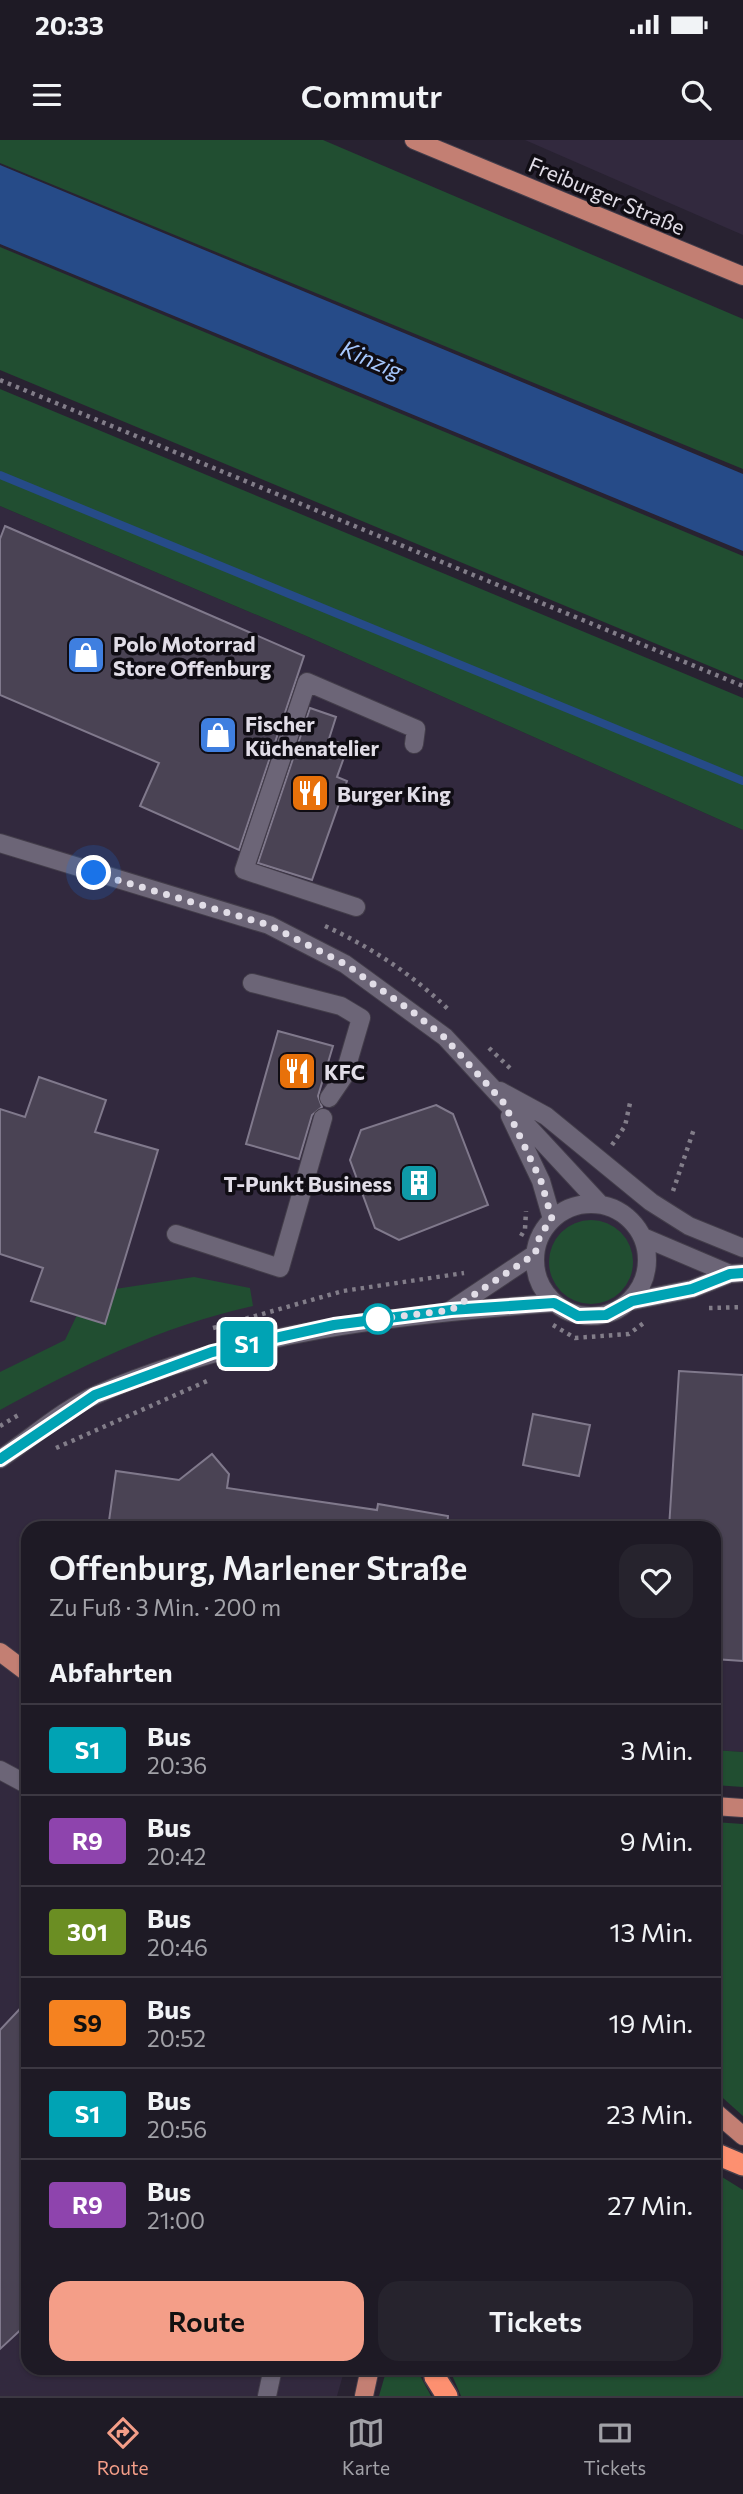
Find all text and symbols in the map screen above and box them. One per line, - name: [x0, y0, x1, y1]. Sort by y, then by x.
- text: 20:33: [35, 9, 104, 40]
- text: Commutr: [301, 75, 442, 115]
- icon: menu: [28, 76, 66, 114]
- icon: search: [677, 76, 715, 114]
- street label: Freiburger Straße: [525, 151, 689, 239]
- water label: Kinzig: [337, 334, 408, 385]
- place label: Polo Motorrad Store Offenburg: [113, 631, 272, 680]
- shop icon: Polo Motorrad Store Offenburg: [65, 634, 107, 676]
- place label: Fischer Küchenatelier: [245, 711, 379, 760]
- shop icon: Fischer Küchenatelier: [197, 714, 239, 756]
- restaurant icon: Burger King: [289, 772, 331, 814]
- place label: Burger King: [337, 781, 451, 806]
- your location: [76, 855, 111, 890]
- restaurant icon: KFC: [276, 1050, 318, 1092]
- place label: KFC: [324, 1059, 365, 1084]
- building icon: T-Punkt Business: [398, 1162, 440, 1204]
- place label: T-Punkt Business: [223, 1171, 392, 1196]
- unlabelled marker: [363, 1304, 393, 1334]
- line badge: S1: [216, 1321, 278, 1367]
- text: S1: [234, 1329, 260, 1358]
- button: heart: [619, 1544, 693, 1618]
- text: Offenburg, Marlener Straße: [49, 1546, 467, 1587]
- text: Zu Fuß · 3 Min. · 200 m: [49, 1593, 281, 1621]
- text: Abfahrten: [49, 1656, 172, 1687]
- text: Bus: [147, 1720, 191, 1751]
- text: 3 Min.: [621, 1734, 693, 1765]
- text: S1: [75, 1735, 100, 1764]
- text: 20:36: [147, 1751, 207, 1779]
- text: Bus: [147, 1811, 191, 1842]
- text: 9 Min.: [620, 1825, 693, 1856]
- text: R9: [72, 1826, 103, 1855]
- text: 20:42: [147, 1842, 206, 1870]
- text: Bus: [147, 1902, 191, 1933]
- text: 13 Min.: [609, 1916, 693, 1947]
- text: 301: [67, 1917, 108, 1946]
- text: 20:46: [147, 1933, 208, 1961]
- text: Bus: [147, 1993, 191, 2024]
- text: 19 Min.: [609, 2007, 693, 2038]
- text: S9: [73, 2008, 102, 2037]
- text: 20:52: [147, 2024, 206, 2052]
- text: Bus: [147, 2084, 191, 2115]
- text: 23 Min.: [606, 2098, 693, 2129]
- text: S1: [75, 2099, 100, 2128]
- text: 20:56: [147, 2115, 207, 2143]
- text: Bus: [147, 2175, 191, 2206]
- text: 27 Min.: [607, 2189, 693, 2220]
- text: R9: [72, 2190, 103, 2219]
- text: 21:00: [147, 2206, 205, 2234]
- button: Route: [49, 2281, 364, 2361]
- button: Tickets: [378, 2281, 693, 2361]
- tab: Route: [97, 2414, 149, 2479]
- tab: Karte: [342, 2414, 390, 2479]
- tab: Tickets: [584, 2414, 646, 2479]

